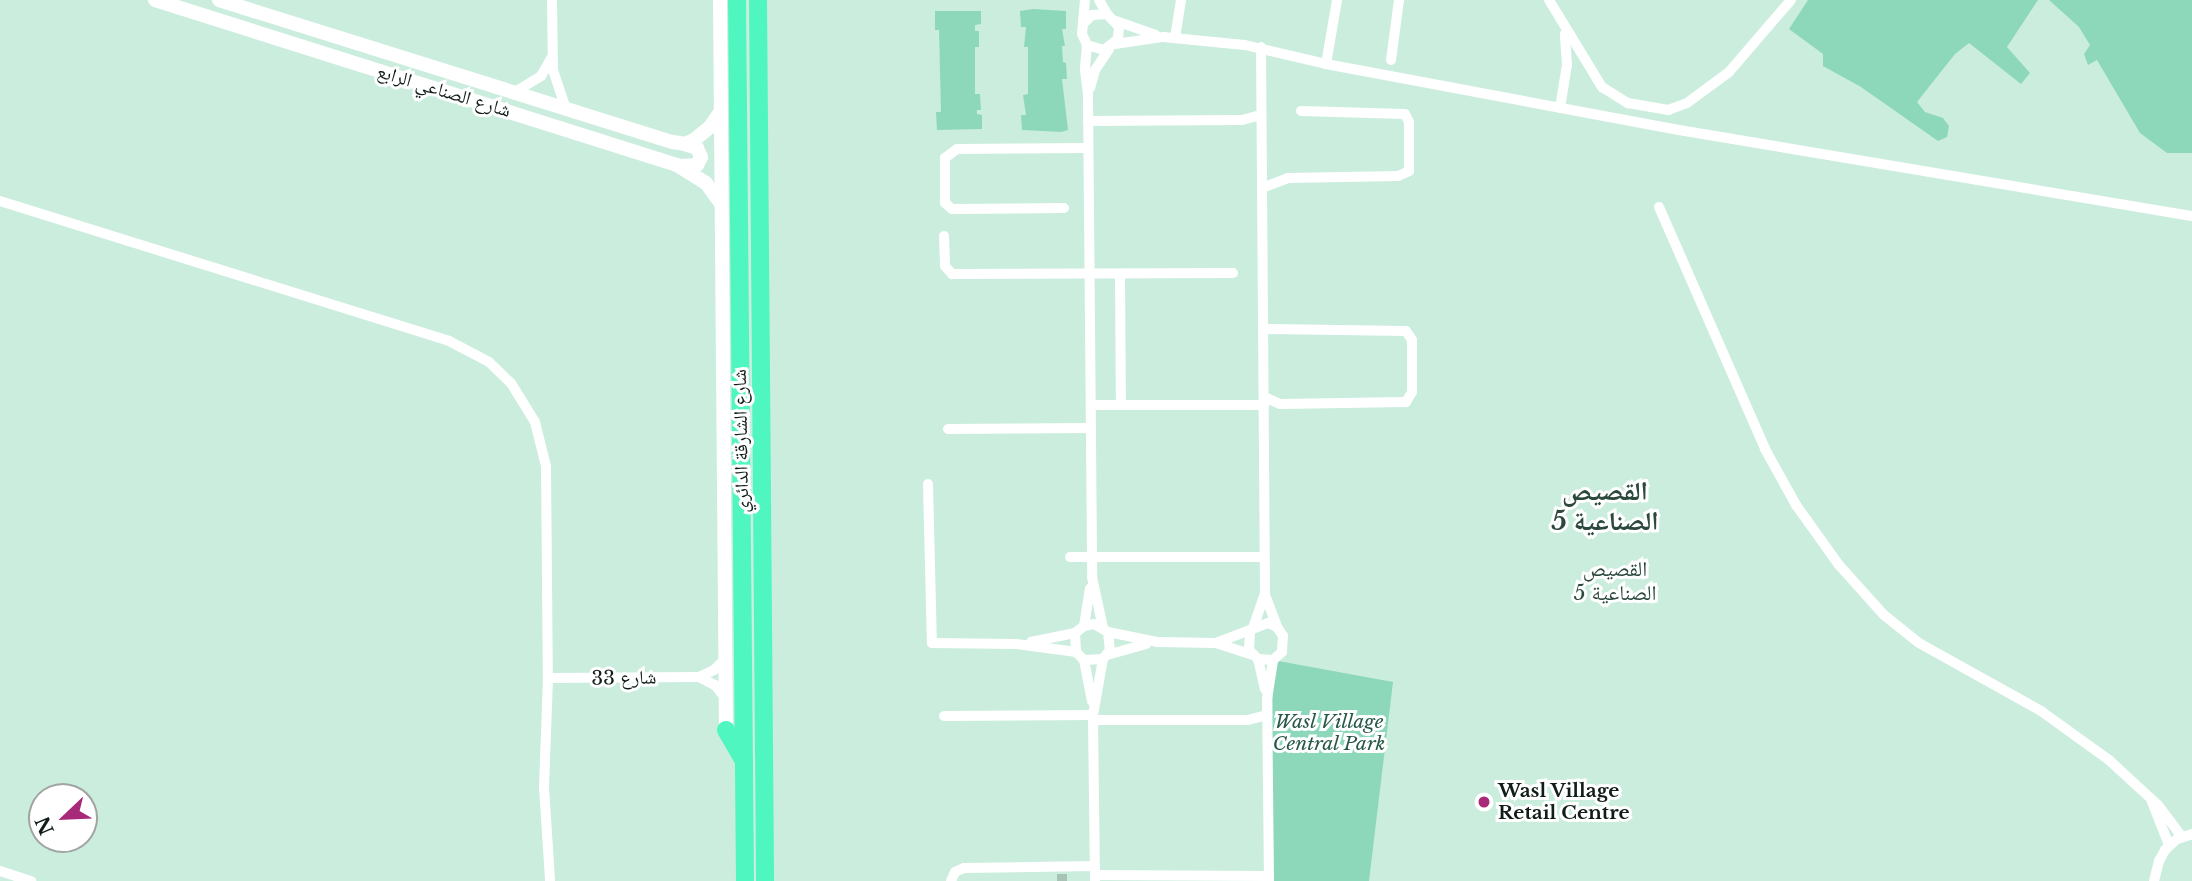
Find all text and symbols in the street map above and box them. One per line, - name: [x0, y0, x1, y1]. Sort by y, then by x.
- street label: شارع الصناعي الرابع: [374, 60, 514, 122]
- street label: شارع الشارقة الدائري: [728, 369, 754, 513]
- district label: القصيص الصناعية 5: [1551, 476, 1659, 538]
- district label: القصيص الصناعية 5: [1574, 556, 1656, 606]
- street label: شارع 33: [591, 666, 657, 690]
- park label: Wasl Village Central Park: [1272, 711, 1386, 755]
- place label: Wasl Village Retail Centre: [1498, 780, 1630, 824]
- north arrow: [28, 783, 98, 853]
- marker: Wasl Village Retail Centre: [1476, 794, 1492, 810]
- text: N: [31, 813, 59, 838]

